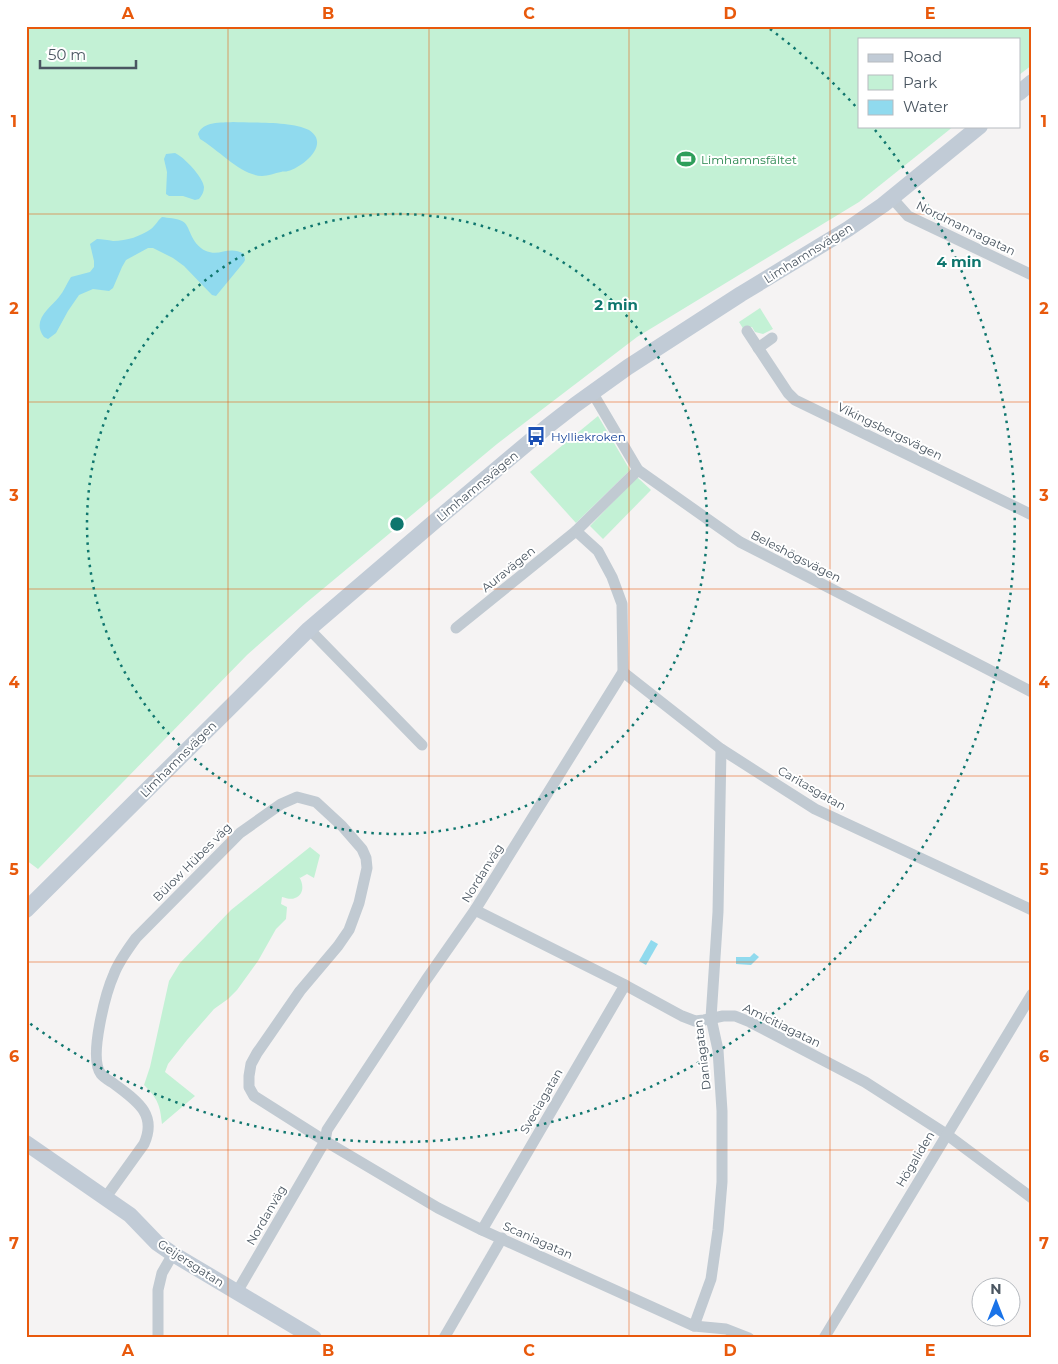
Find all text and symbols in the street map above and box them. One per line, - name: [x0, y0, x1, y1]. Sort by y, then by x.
- text: A: [121, 4, 135, 23]
- text: B: [322, 4, 334, 23]
- text: C: [523, 4, 535, 23]
- text: D: [723, 4, 737, 23]
- text: E: [925, 4, 935, 23]
- scale bar: [40, 38, 136, 70]
- legend: [858, 38, 1020, 128]
- text: 50 m: [48, 45, 86, 64]
- text: Road: [903, 47, 942, 66]
- text: Park: [903, 73, 937, 92]
- text: Water: [903, 97, 949, 116]
- text: 1: [11, 112, 17, 131]
- text: 1: [1041, 112, 1047, 131]
- sports icon: Limhamnsfältet: [675, 148, 697, 170]
- place label: Limhamnsfältet: [701, 152, 797, 167]
- street label: Nordmannagatan: [914, 198, 1018, 258]
- street label: Limhamnsvägen: [761, 220, 855, 286]
- text: 4 min: [936, 252, 982, 271]
- text: 2 min: [594, 295, 638, 314]
- text: 2: [9, 299, 19, 318]
- text: 2: [1039, 299, 1049, 318]
- street label: Vikingsbergsvägen: [835, 399, 945, 463]
- bus stop icon: Hylliekroken: [525, 425, 547, 447]
- place label: Hylliekroken: [551, 429, 626, 444]
- street label: Limhamnsvägen: [433, 448, 521, 524]
- text: 3: [8, 486, 19, 505]
- text: 3: [1038, 486, 1049, 505]
- centre of rings: [388, 515, 406, 533]
- street label: Beleshögsvägen: [748, 527, 844, 585]
- street label: Auravägen: [478, 543, 538, 595]
- text: 4: [8, 673, 20, 692]
- text: 4: [1038, 673, 1050, 692]
- street label: Limhamnsvägen: [137, 718, 219, 800]
- street label: Caritasgatan: [775, 762, 849, 814]
- street label: Bülow Hübes väg: [150, 820, 234, 904]
- street label: Nordanväg: [458, 841, 506, 905]
- text: 5: [9, 860, 19, 879]
- text: 5: [1039, 860, 1049, 879]
- street label: Amicitiagatan: [741, 1000, 823, 1050]
- street label: Daniagatan: [690, 1019, 714, 1091]
- text: 6: [9, 1047, 19, 1066]
- text: 6: [1039, 1047, 1049, 1066]
- street label: Sveciagatan: [516, 1066, 566, 1136]
- street label: Högaliden: [892, 1128, 938, 1190]
- street label: Nordanväg: [243, 1182, 289, 1248]
- street label: Scaniagatan: [501, 1218, 575, 1262]
- text: 7: [9, 1234, 19, 1253]
- text: 7: [1039, 1234, 1049, 1253]
- street label: Geijersgatan: [155, 1236, 227, 1290]
- north arrow: [970, 1276, 1020, 1326]
- text: N: [990, 1280, 1002, 1298]
- text: A: [121, 1341, 135, 1360]
- text: B: [322, 1341, 334, 1360]
- text: C: [523, 1341, 535, 1360]
- text: D: [723, 1341, 737, 1360]
- text: E: [925, 1341, 935, 1360]

